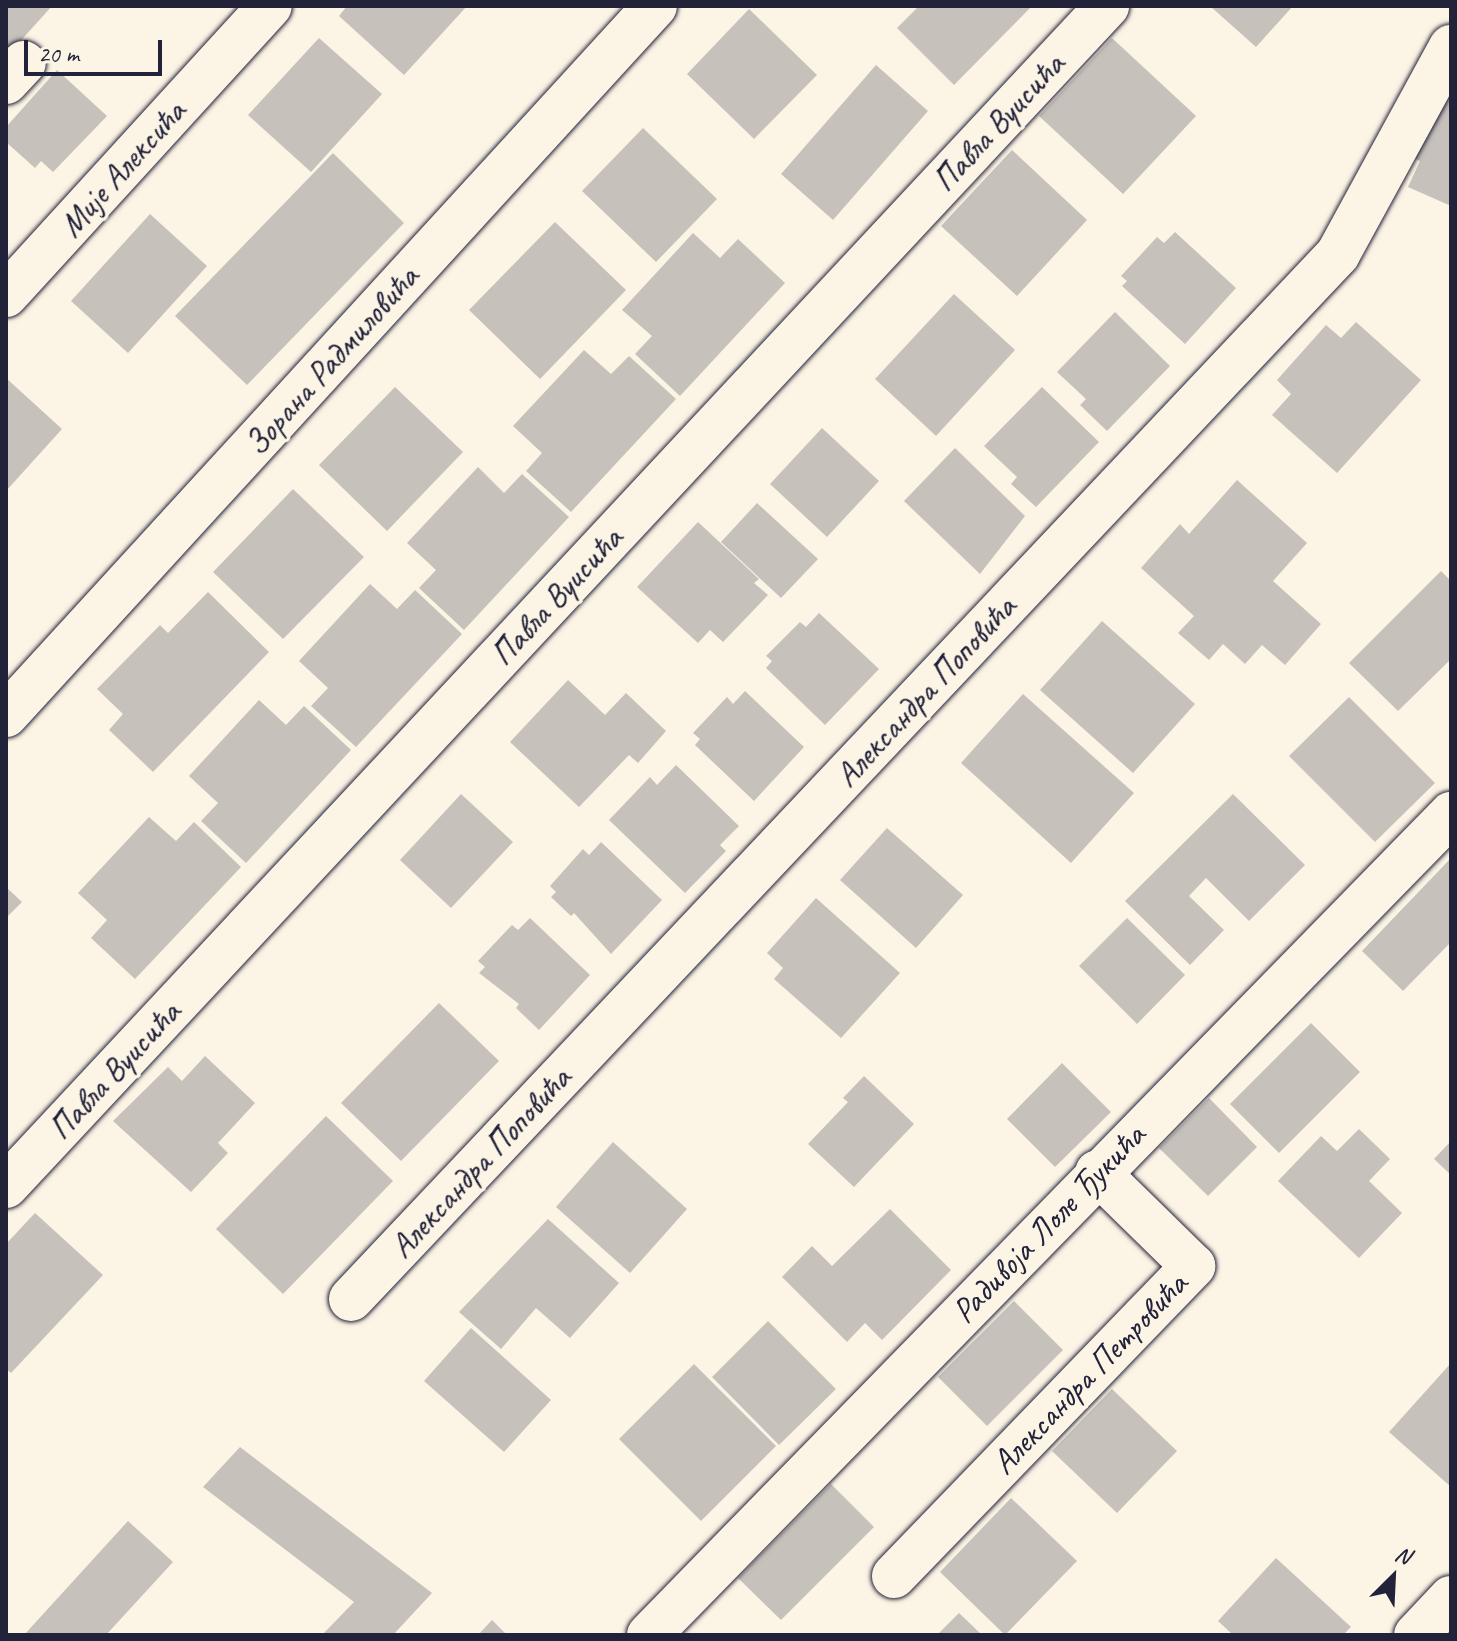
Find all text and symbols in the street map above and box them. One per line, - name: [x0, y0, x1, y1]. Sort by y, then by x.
- scale bar: [28, 24, 166, 74]
- text: 20 m: [38, 39, 79, 69]
- street label: Павла Вуисића: [924, 44, 1072, 200]
- street label: Мије Алексића: [49, 90, 195, 246]
- street label: Зорана Радмиловића: [234, 256, 428, 464]
- street label: Павла Вуисића: [482, 518, 630, 674]
- street label: Александра Поповића: [826, 587, 1024, 795]
- street label: Павла Вуисића: [40, 992, 188, 1148]
- street label: Александра Поповића: [381, 1058, 579, 1266]
- street label: Радивоја Лоле Ђукића: [943, 1115, 1153, 1331]
- street label: Александра Петровића: [983, 1264, 1195, 1482]
- north arrow: [1353, 1537, 1433, 1617]
- text: N: [1391, 1540, 1415, 1571]

